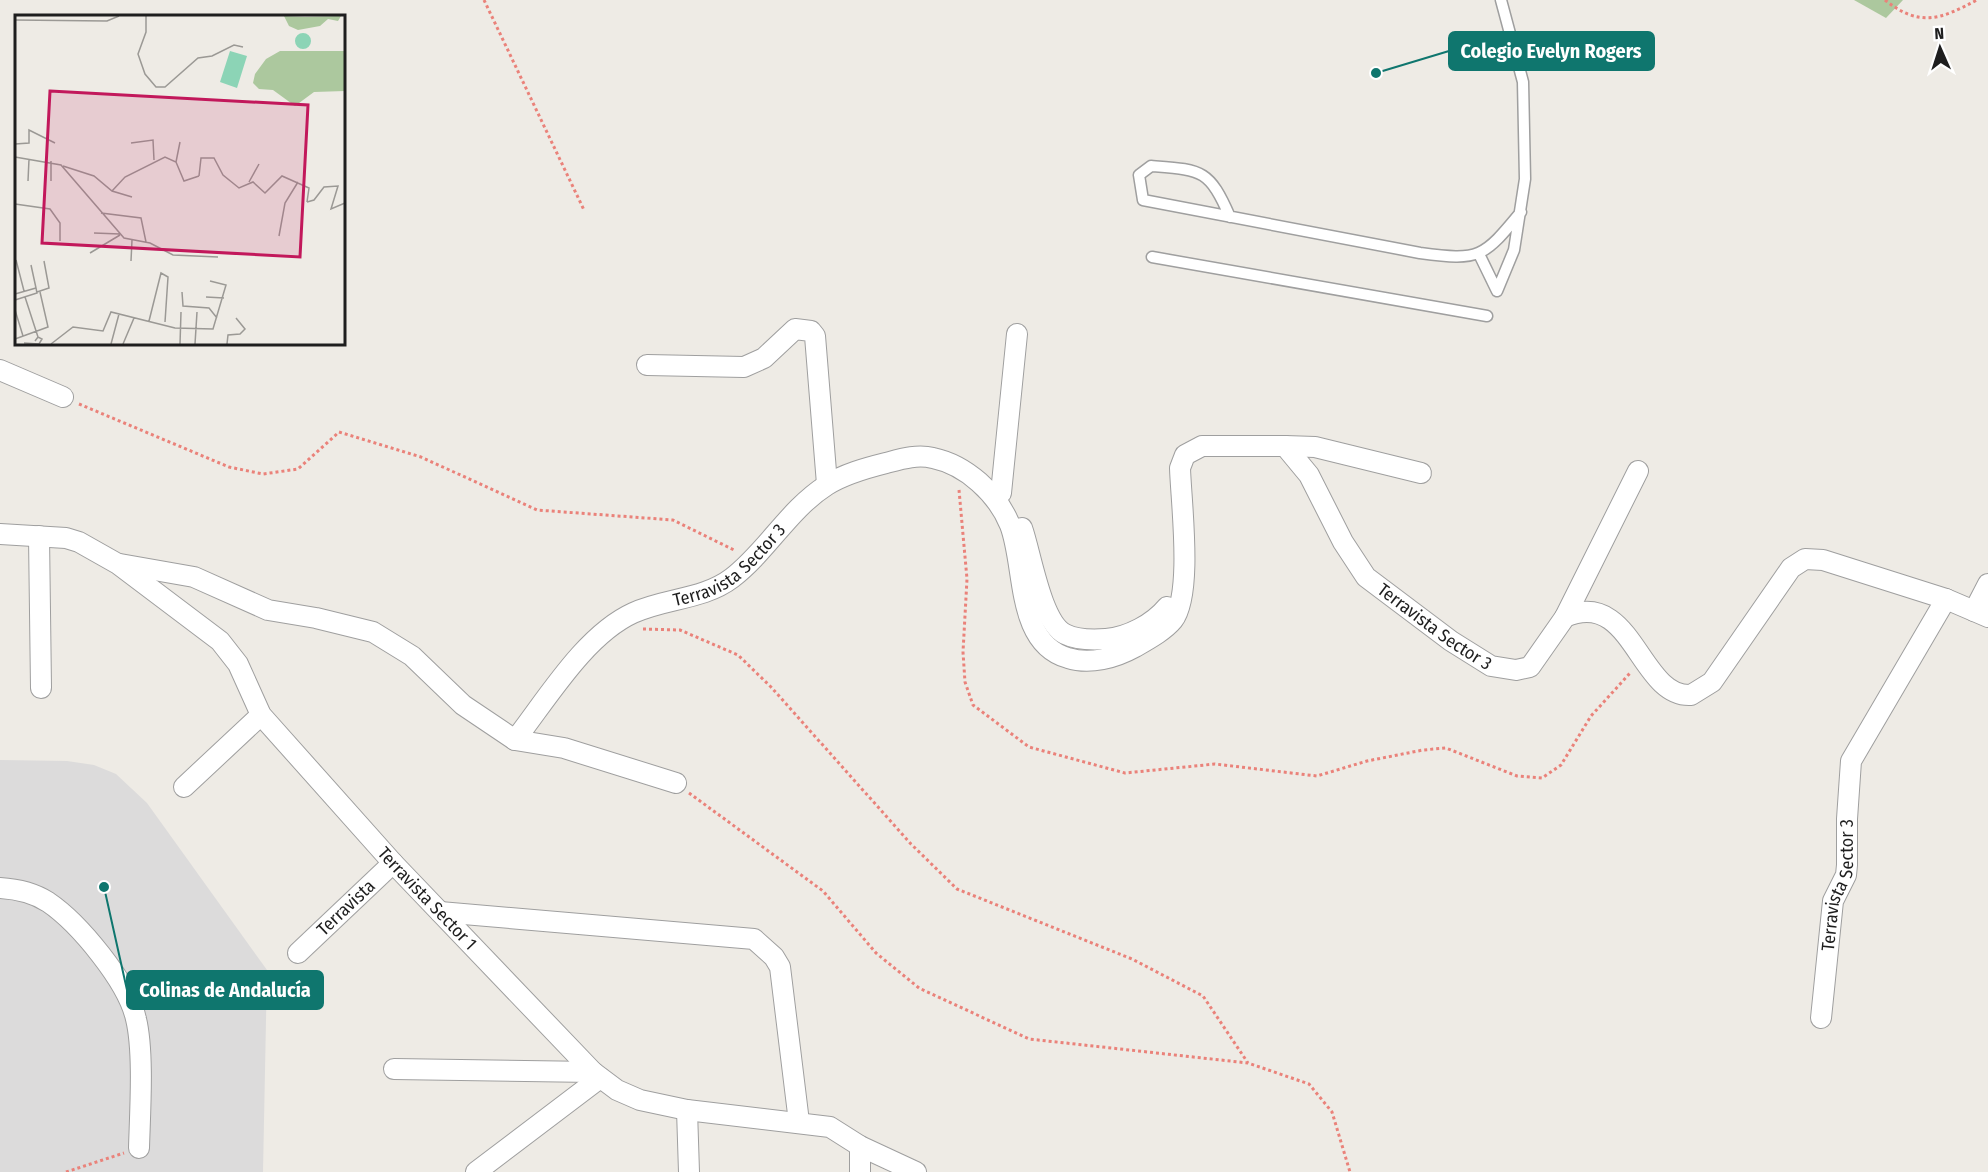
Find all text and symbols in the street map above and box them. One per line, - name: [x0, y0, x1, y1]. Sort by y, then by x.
- inset map: [15, 15, 345, 345]
- north arrow: [1910, 18, 1970, 78]
- text: N: [1934, 24, 1945, 43]
- callout: Colegio Evelyn Rogers: [1449, 32, 1654, 70]
- text: Colegio Evelyn Rogers: [1460, 39, 1642, 63]
- street label: Terravista Sector 3: [671, 519, 790, 611]
- street label: Terravista Sector 3: [1373, 579, 1496, 675]
- street label: Terravista Sector 3: [1817, 819, 1858, 952]
- street label: Terravista Sector 1: [373, 842, 481, 955]
- street label: Terravista: [312, 875, 380, 940]
- callout: Colinas de Andalucía: [127, 971, 323, 1009]
- text: Colinas de Andalucía: [139, 978, 311, 1002]

